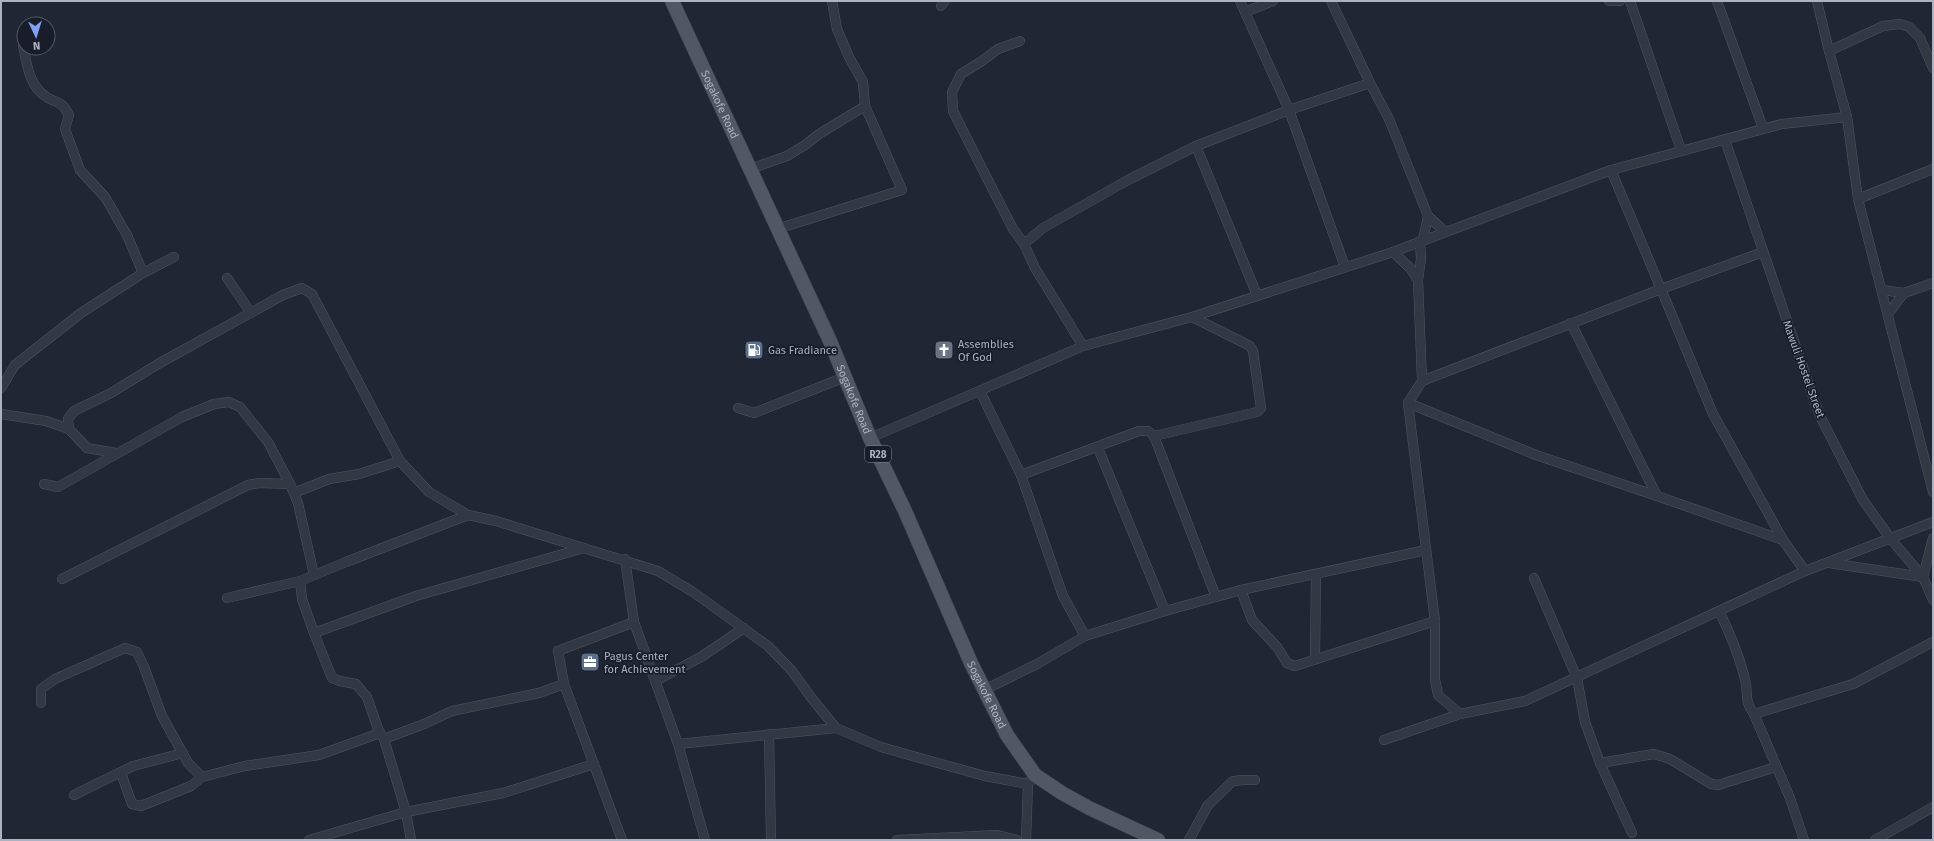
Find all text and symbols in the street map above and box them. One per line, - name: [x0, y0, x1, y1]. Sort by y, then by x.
- north arrow: [16, 16, 56, 56]
- text: N: [33, 39, 41, 52]
- street label: Sogakofe Road: [698, 68, 741, 141]
- street label: Mawuli Hostel Street: [1780, 319, 1827, 420]
- place label: Assemblies Of God: [958, 338, 1014, 364]
- fuel station icon: Gas Fradiance: [743, 339, 765, 361]
- church icon: Assemblies Of God: [933, 339, 955, 361]
- place label: Gas Fradiance: [768, 344, 837, 357]
- street label: Sogakofe Road: [834, 363, 874, 436]
- road number: R28: [865, 446, 891, 462]
- place label: Pagus Center for Achievement: [604, 650, 685, 676]
- office icon: Pagus Center for Achievement: [579, 651, 601, 673]
- street label: Sogakofe Road: [964, 659, 1009, 731]

